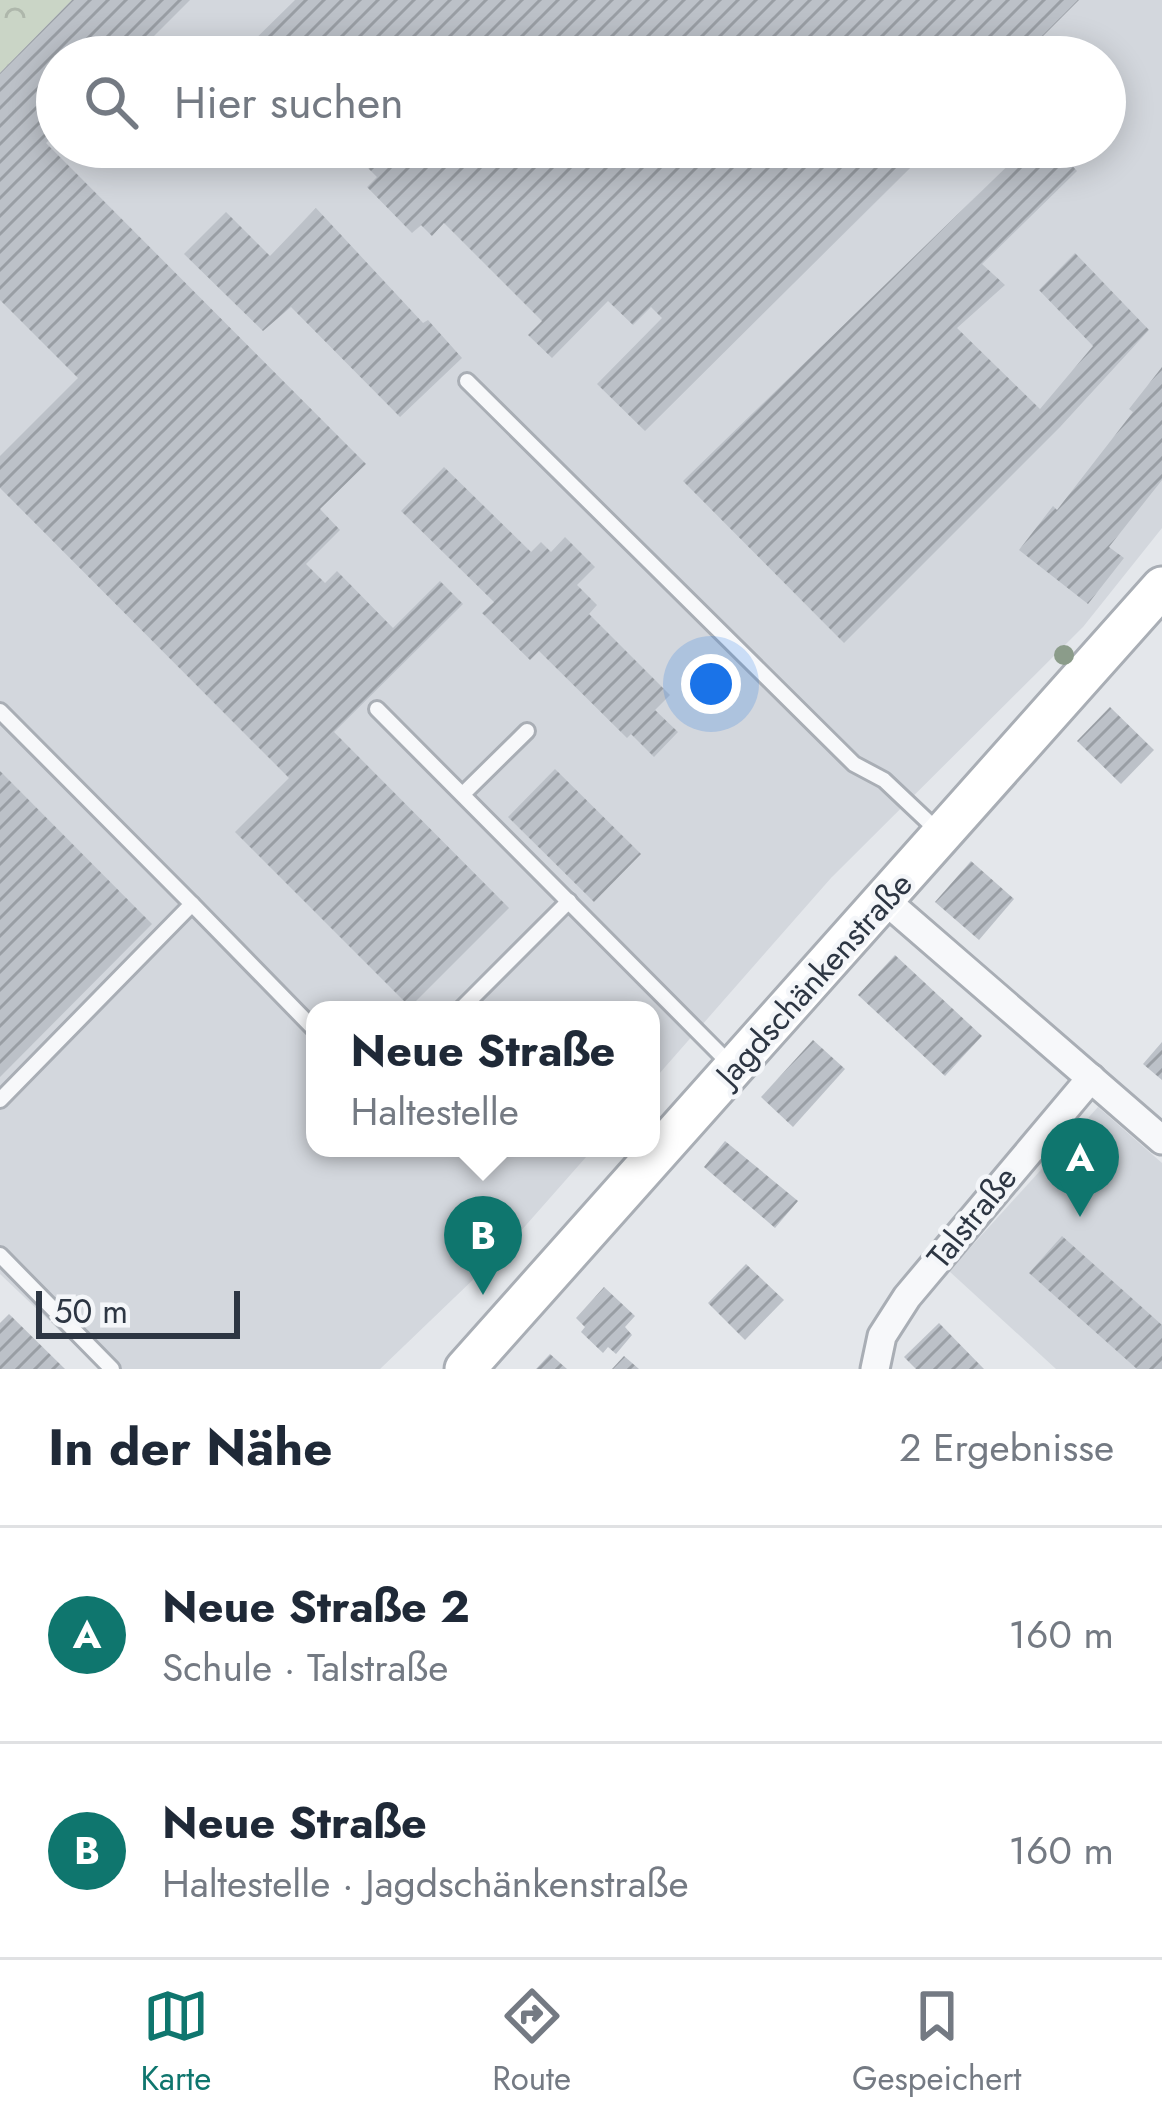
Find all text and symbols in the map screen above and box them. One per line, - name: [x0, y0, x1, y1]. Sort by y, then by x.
- search box: [36, 36, 1126, 168]
- icon: search: [78, 69, 144, 135]
- text: Hier suchen: [174, 70, 404, 135]
- your location: [681, 654, 741, 714]
- street label: Jagdschänkenstraße: [702, 862, 923, 1099]
- popup: [306, 1001, 660, 1157]
- text: Neue Straße: [351, 1018, 615, 1083]
- text: Haltestelle: [351, 1083, 519, 1140]
- pin: A: [1041, 1118, 1119, 1217]
- street label: Talstraße: [916, 1156, 1028, 1278]
- pin: B: [444, 1196, 522, 1295]
- scale bar: [36, 1285, 240, 1338]
- text: 50 m: [54, 1288, 128, 1335]
- text: In der Nähe: [48, 1410, 332, 1484]
- text: 2 Ergebnisse: [899, 1419, 1114, 1476]
- text: Neue Straße 2: [162, 1574, 470, 1639]
- text: A: [73, 1606, 101, 1663]
- text: 160 m: [1008, 1606, 1114, 1663]
- text: Schule · Talstraße: [162, 1639, 448, 1696]
- text: Neue Straße: [162, 1790, 427, 1855]
- text: B: [74, 1822, 100, 1879]
- text: 160 m: [1008, 1822, 1114, 1879]
- text: Haltestelle · Jagdschänkenstraße: [162, 1855, 689, 1912]
- tab: Karte: [140, 1983, 211, 2102]
- tab: Route: [492, 1983, 571, 2102]
- tab: Gespeichert: [852, 1983, 1021, 2102]

